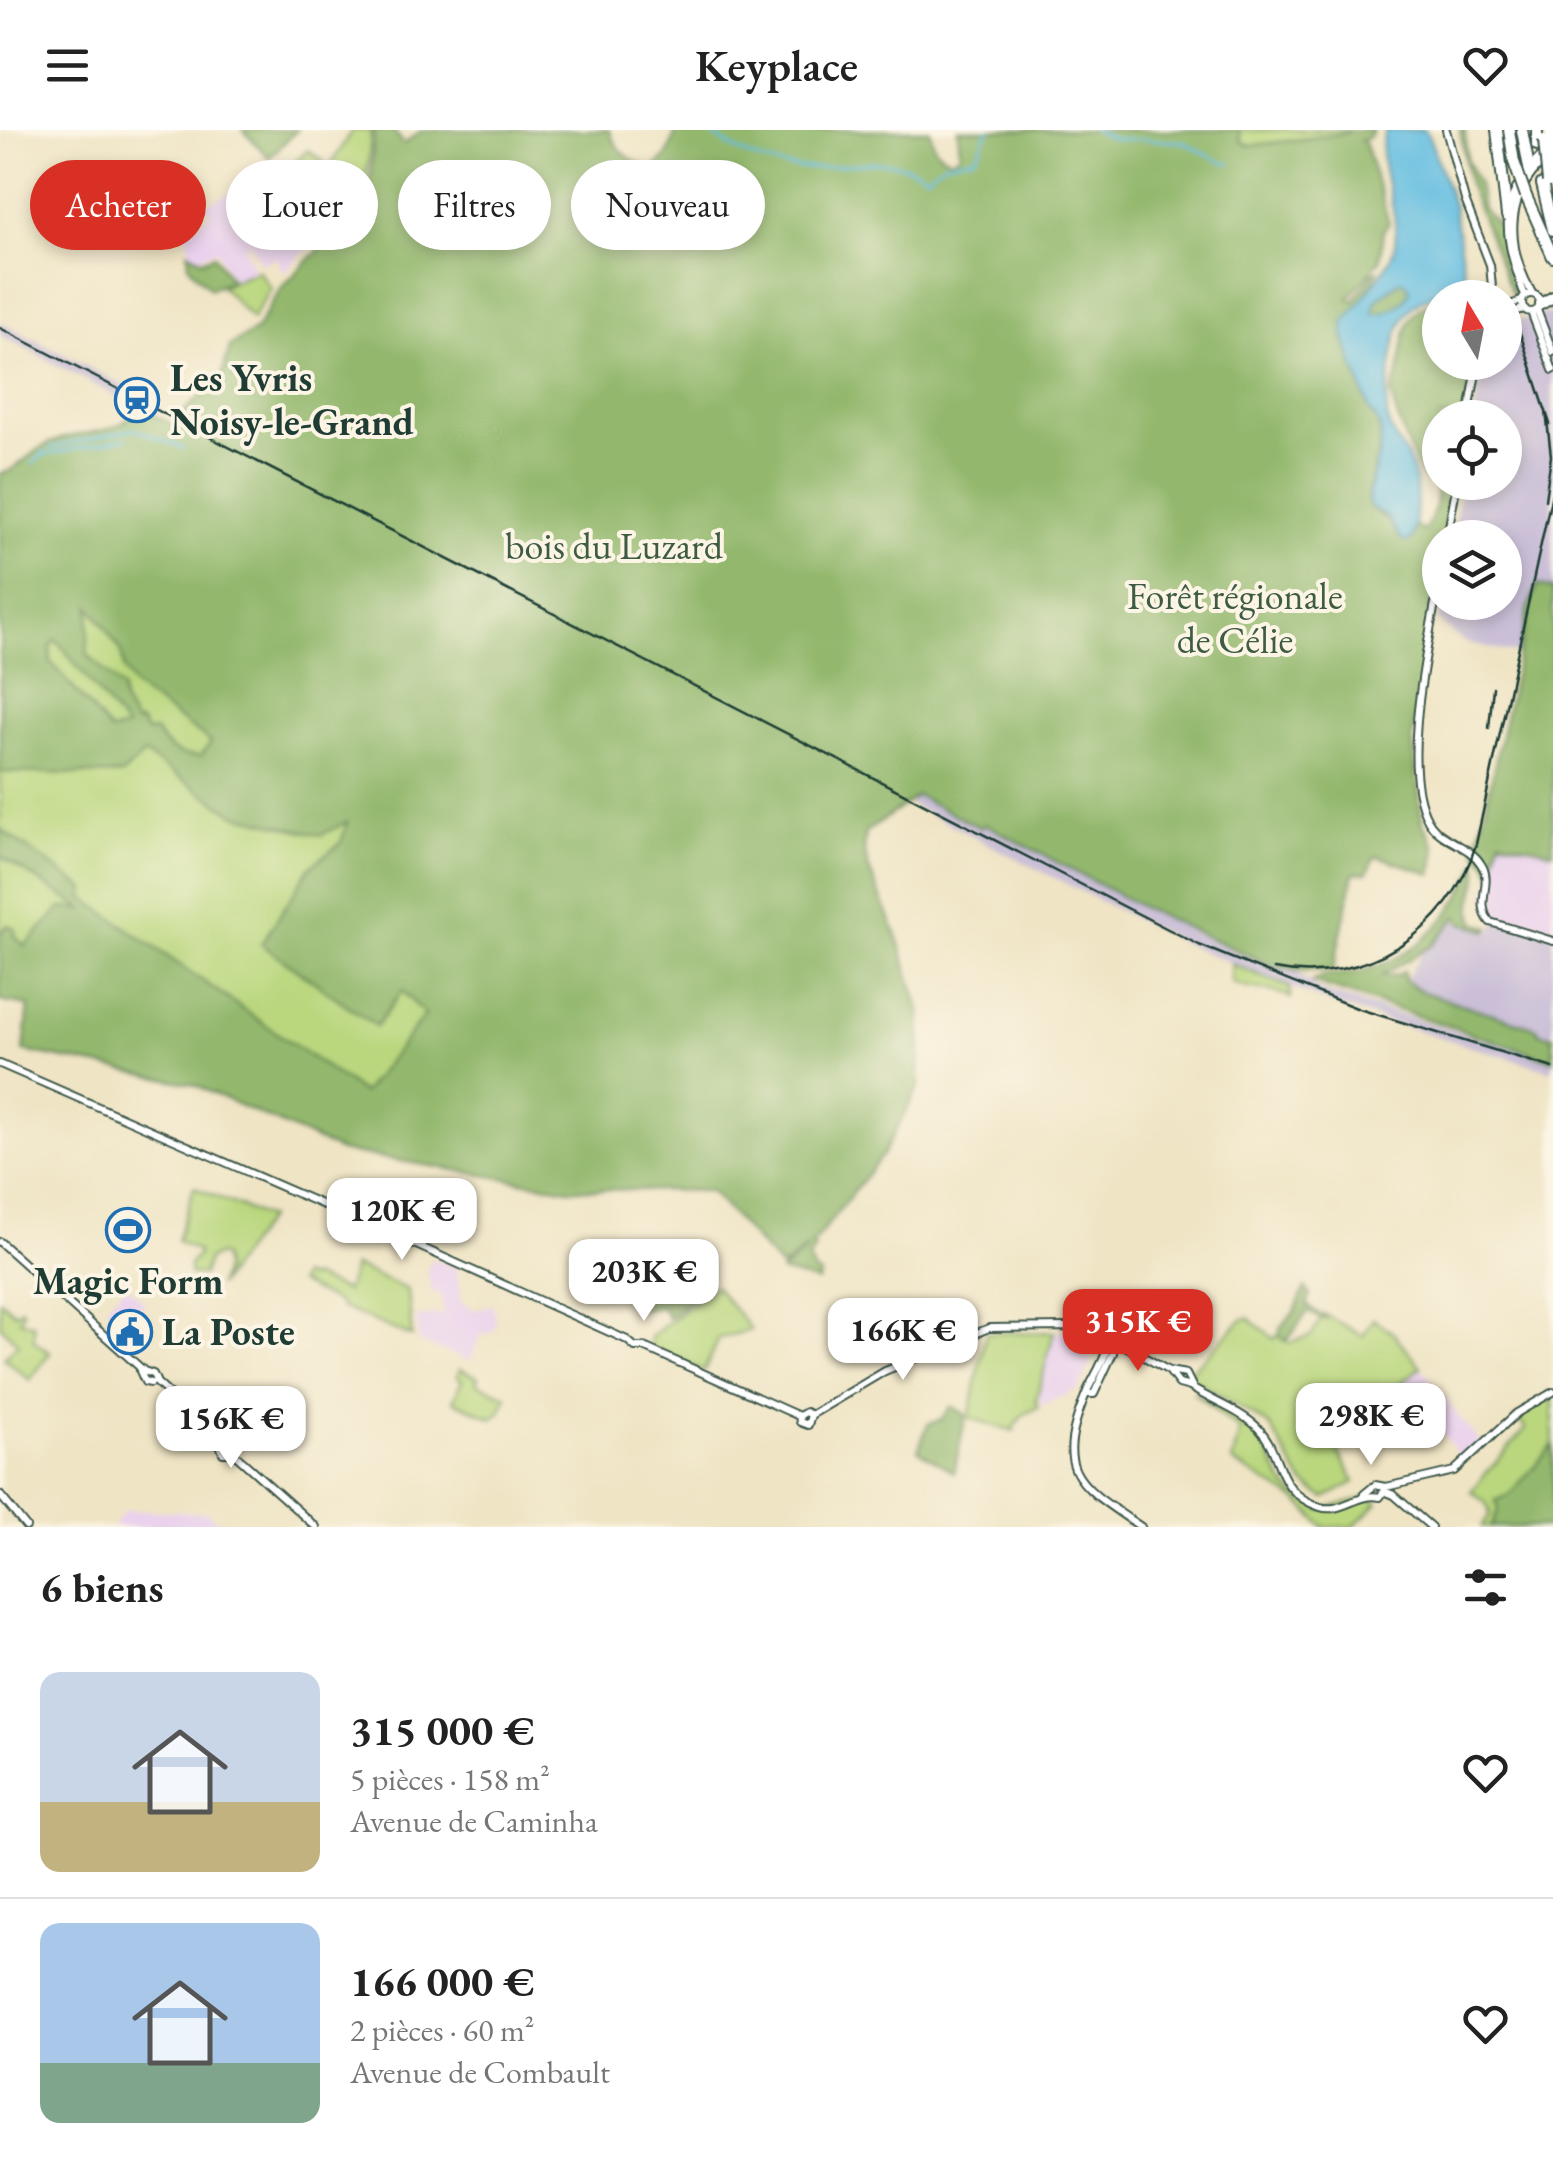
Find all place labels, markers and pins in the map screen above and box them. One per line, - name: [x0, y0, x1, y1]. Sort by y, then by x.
- place label: Les Yvris Noisy-le-Grand: [170, 353, 414, 446]
- station icon: Les Yvris Noisy-le-Grand: [114, 377, 160, 423]
- pin: 120K €: [321, 1178, 483, 1263]
- sports icon: Magic Form: [105, 1207, 151, 1253]
- pin: 203K €: [563, 1239, 725, 1324]
- place label: Magic Form: [33, 1256, 224, 1305]
- pin: 315K €: [1057, 1289, 1219, 1374]
- pin: 166K €: [822, 1298, 984, 1383]
- place label: La Poste: [162, 1307, 295, 1356]
- public building icon: La Poste: [107, 1309, 153, 1355]
- pin: 298K €: [1290, 1383, 1452, 1468]
- pin: 156K €: [150, 1386, 312, 1471]

